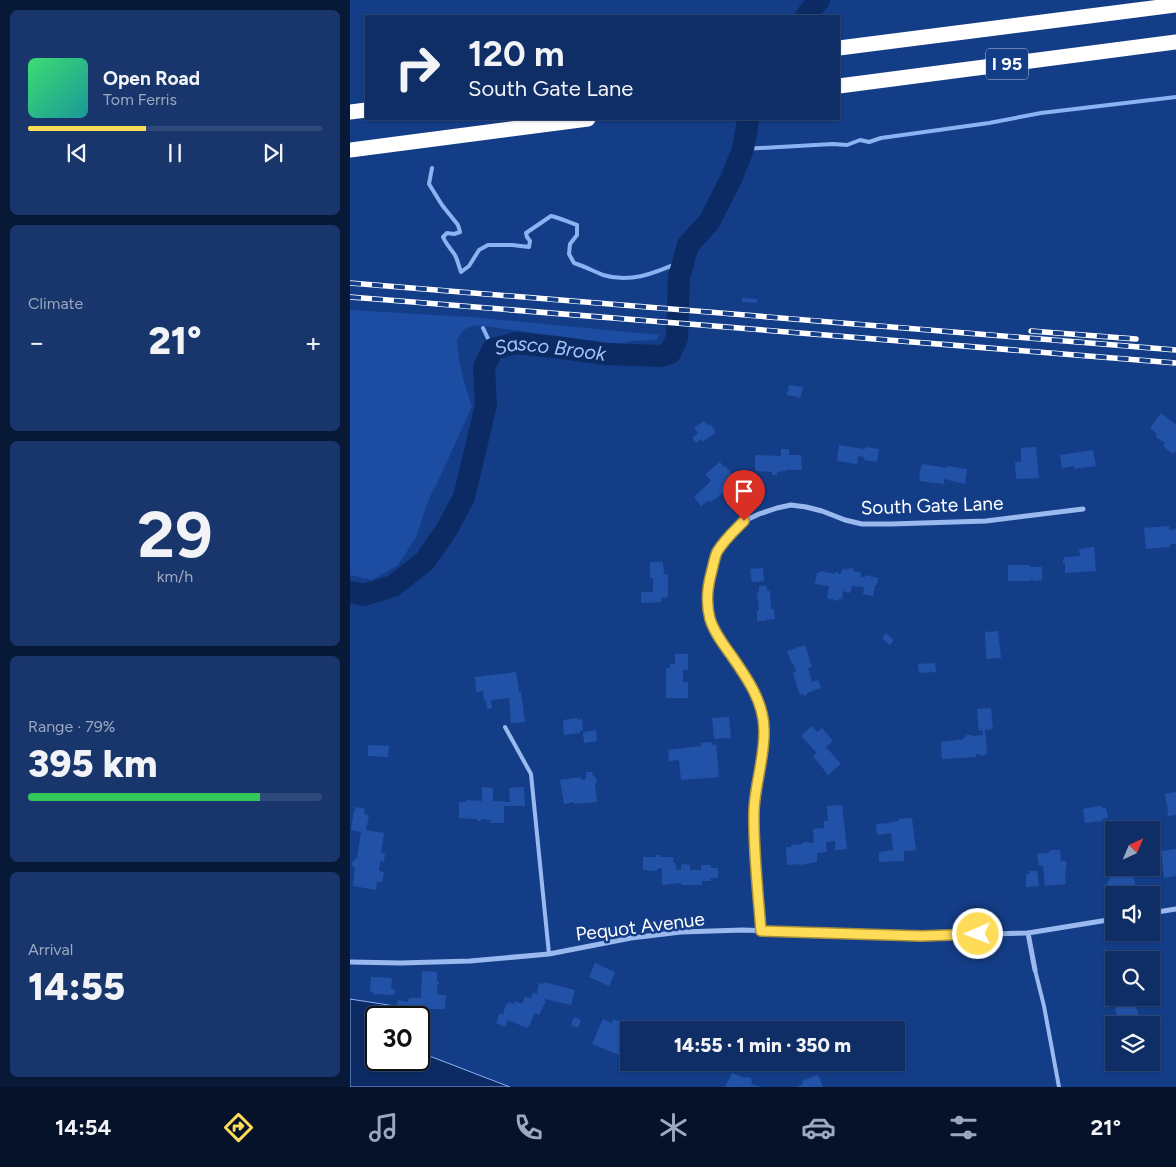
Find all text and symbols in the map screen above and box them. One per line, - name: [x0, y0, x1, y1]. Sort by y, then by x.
- text: 120 m: [468, 33, 565, 75]
- icon: right: [385, 35, 450, 100]
- road number: I 95: [986, 49, 1028, 80]
- text: Open Road: [103, 67, 200, 90]
- text: South Gate Lane: [468, 75, 633, 102]
- text: Tom Ferris: [103, 90, 177, 109]
- icon: previous: [63, 139, 91, 167]
- icon: pause: [161, 139, 189, 167]
- icon: next: [259, 139, 287, 167]
- text: Climate: [28, 294, 83, 313]
- text: 21°: [148, 318, 202, 364]
- text: −: [28, 325, 45, 359]
- text: +: [305, 325, 322, 359]
- water label: Sasco Brook: [491, 331, 609, 366]
- pin: [723, 470, 765, 521]
- icon: arrive: [730, 477, 758, 505]
- street label: South Gate Lane: [860, 492, 1004, 519]
- text: 29: [137, 495, 213, 573]
- text: km/h: [157, 567, 193, 586]
- text: Range · 79%: [28, 717, 115, 736]
- text: 395 km: [28, 741, 158, 787]
- north arrow: [1105, 821, 1160, 876]
- map controls: [1105, 821, 1160, 1071]
- button: sound: [1105, 886, 1160, 941]
- street label: Pequot Avenue: [574, 907, 706, 946]
- position arrow: [951, 907, 1003, 959]
- text: Arrival: [28, 940, 73, 959]
- button: search: [1105, 951, 1160, 1006]
- text: 14:55: [28, 964, 125, 1010]
- speed limit sign: 30: [365, 1006, 430, 1071]
- button: layers: [1105, 1016, 1160, 1071]
- text: 14:55 · 1 min · 350 m: [674, 1034, 851, 1057]
- icon: directions: [221, 1110, 256, 1145]
- icon: music: [366, 1110, 401, 1145]
- icon: phone: [511, 1110, 546, 1145]
- icon: climate: [656, 1110, 691, 1145]
- icon: car: [801, 1110, 836, 1145]
- icon: filters: [946, 1110, 981, 1145]
- text: 14:54: [55, 1114, 111, 1141]
- text: 21°: [1091, 1114, 1121, 1141]

